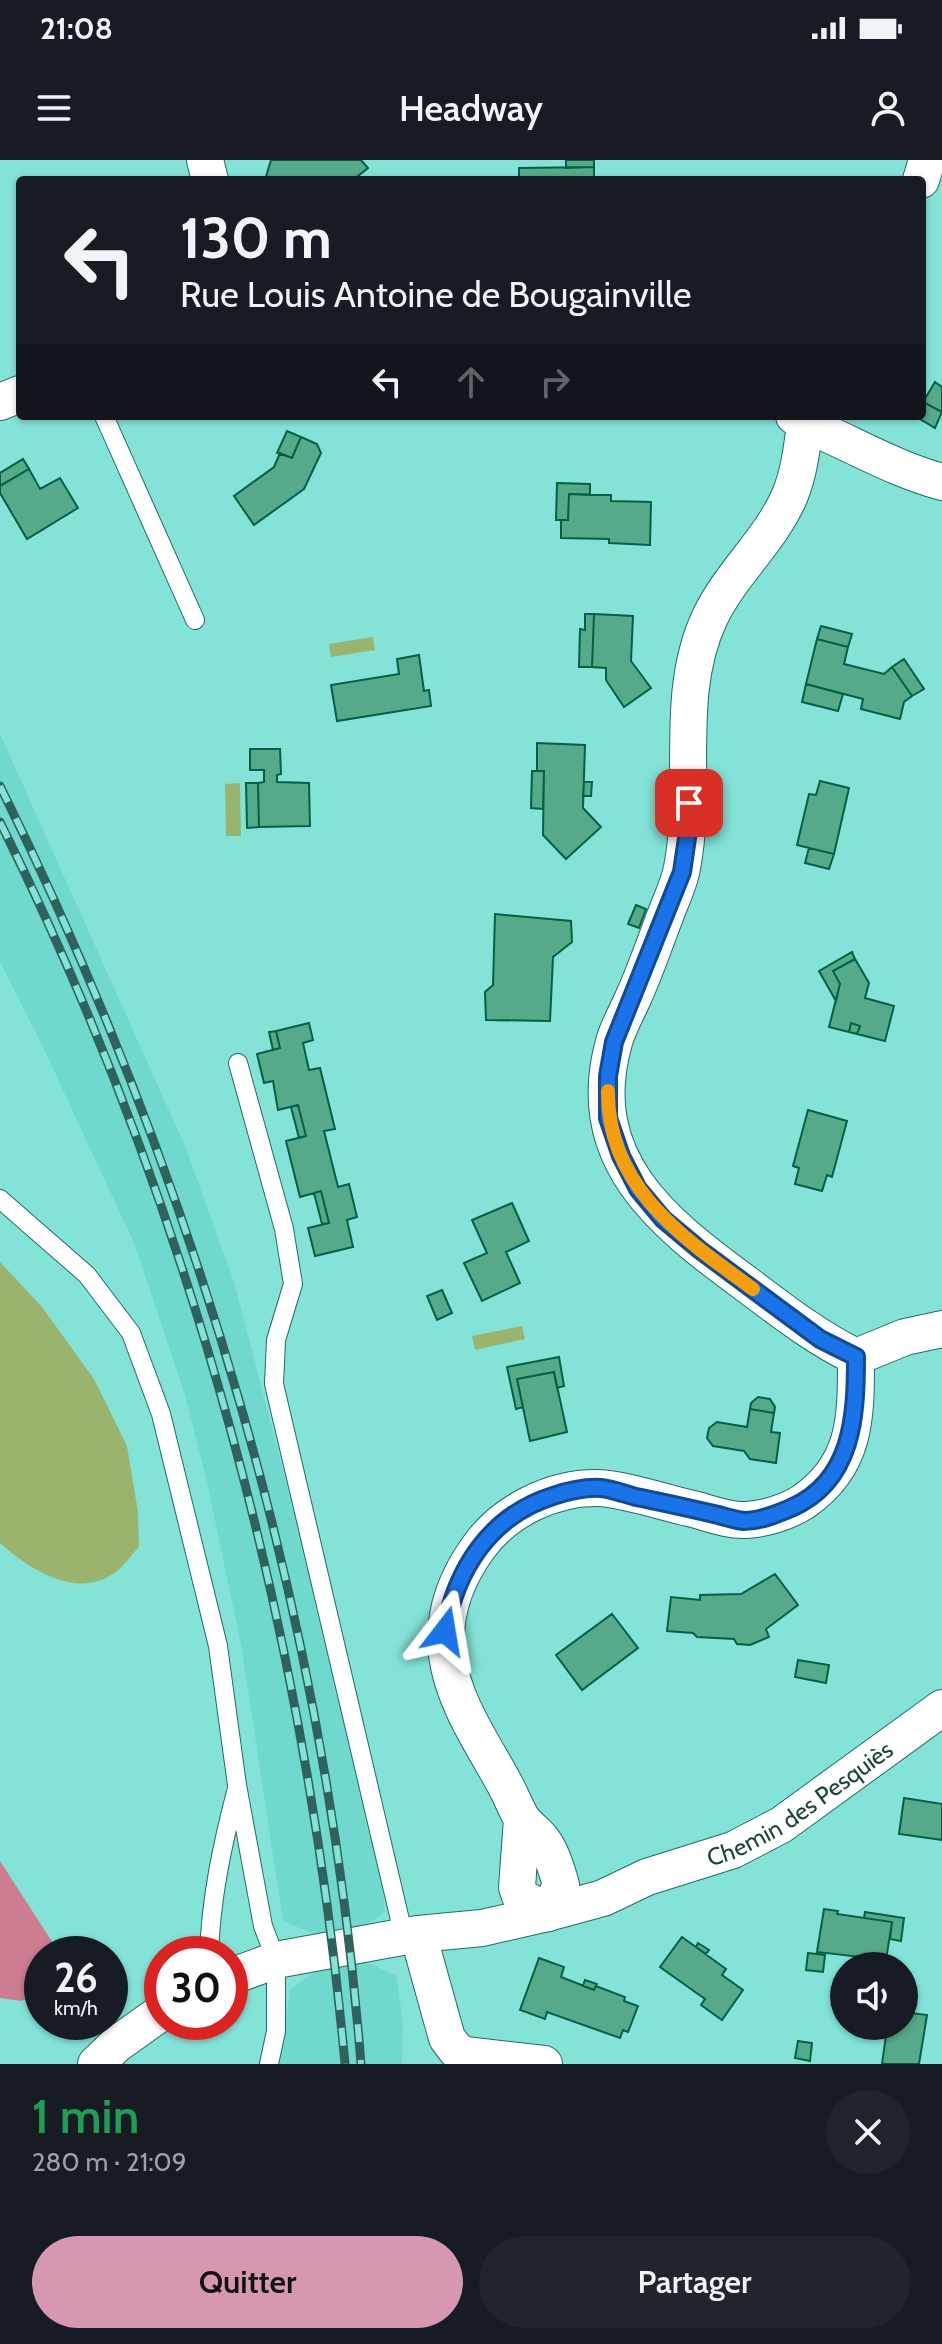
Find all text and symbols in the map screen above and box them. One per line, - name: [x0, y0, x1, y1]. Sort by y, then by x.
- text: 21:08: [40, 10, 113, 47]
- icon: menu: [32, 86, 76, 130]
- text: Headway: [399, 86, 543, 130]
- icon: person: [866, 86, 910, 130]
- text: 130 m: [180, 204, 332, 272]
- icon: left: [48, 208, 152, 312]
- text: Rue Louis Antoine de Bougainville: [180, 272, 692, 316]
- icon: left: [365, 360, 409, 404]
- icon: ahead: [449, 360, 493, 404]
- icon: right: [533, 360, 577, 404]
- pin: [655, 769, 723, 837]
- icon: arrive: [667, 781, 711, 825]
- position arrow: [403, 1589, 487, 1673]
- street label: Chemin des Pesquiès: [703, 1734, 898, 1872]
- speed limit sign: 30: [144, 1936, 248, 2040]
- map controls: [830, 1952, 918, 2040]
- button: sound: [830, 1952, 918, 2040]
- text: 26: [54, 1953, 98, 2002]
- text: km/h: [54, 1996, 98, 2020]
- text: 1 min: [32, 2087, 139, 2145]
- button: close: [826, 2090, 910, 2174]
- text: 280 m · 21:09: [32, 2146, 187, 2178]
- button: Quitter: [32, 2236, 463, 2328]
- button: Partager: [479, 2236, 910, 2328]

